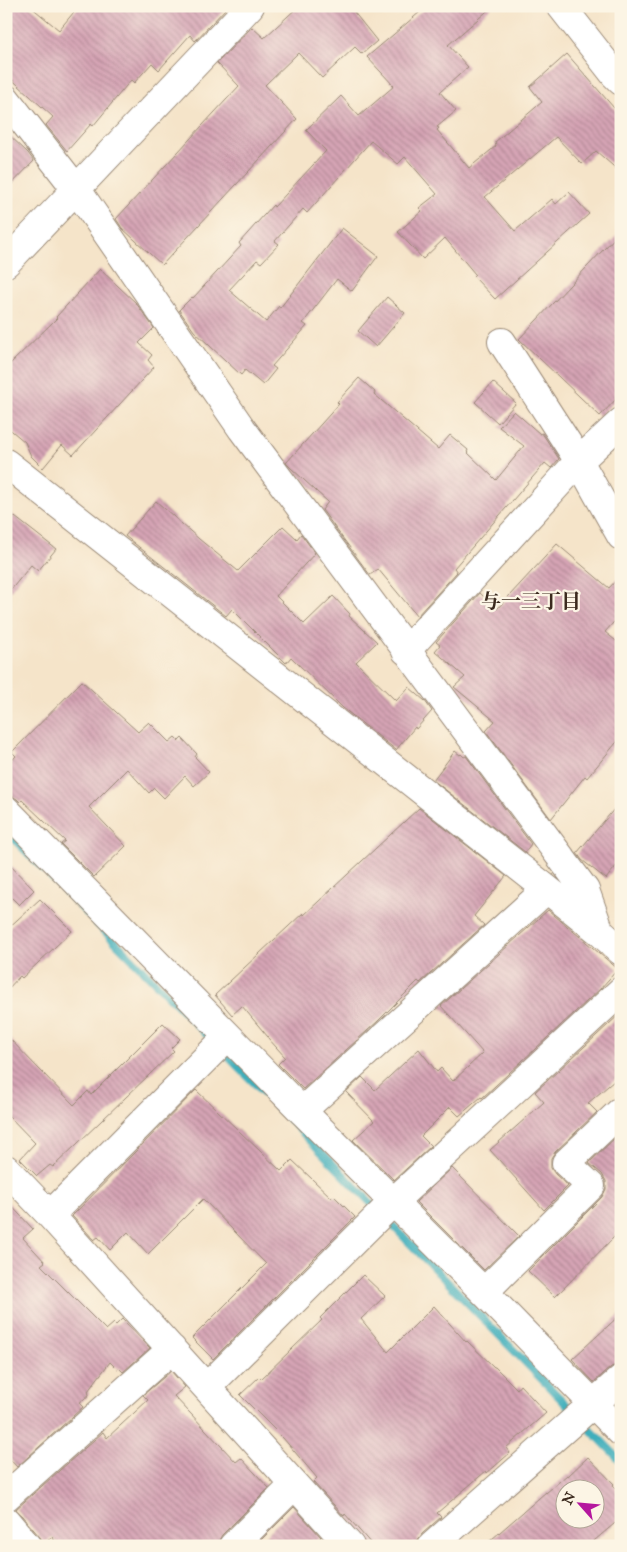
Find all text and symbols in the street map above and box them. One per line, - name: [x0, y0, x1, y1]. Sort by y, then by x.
- district label: 与一三丁目: [481, 589, 581, 613]
- north arrow: [554, 1480, 604, 1530]
- text: N: [559, 1489, 579, 1507]

